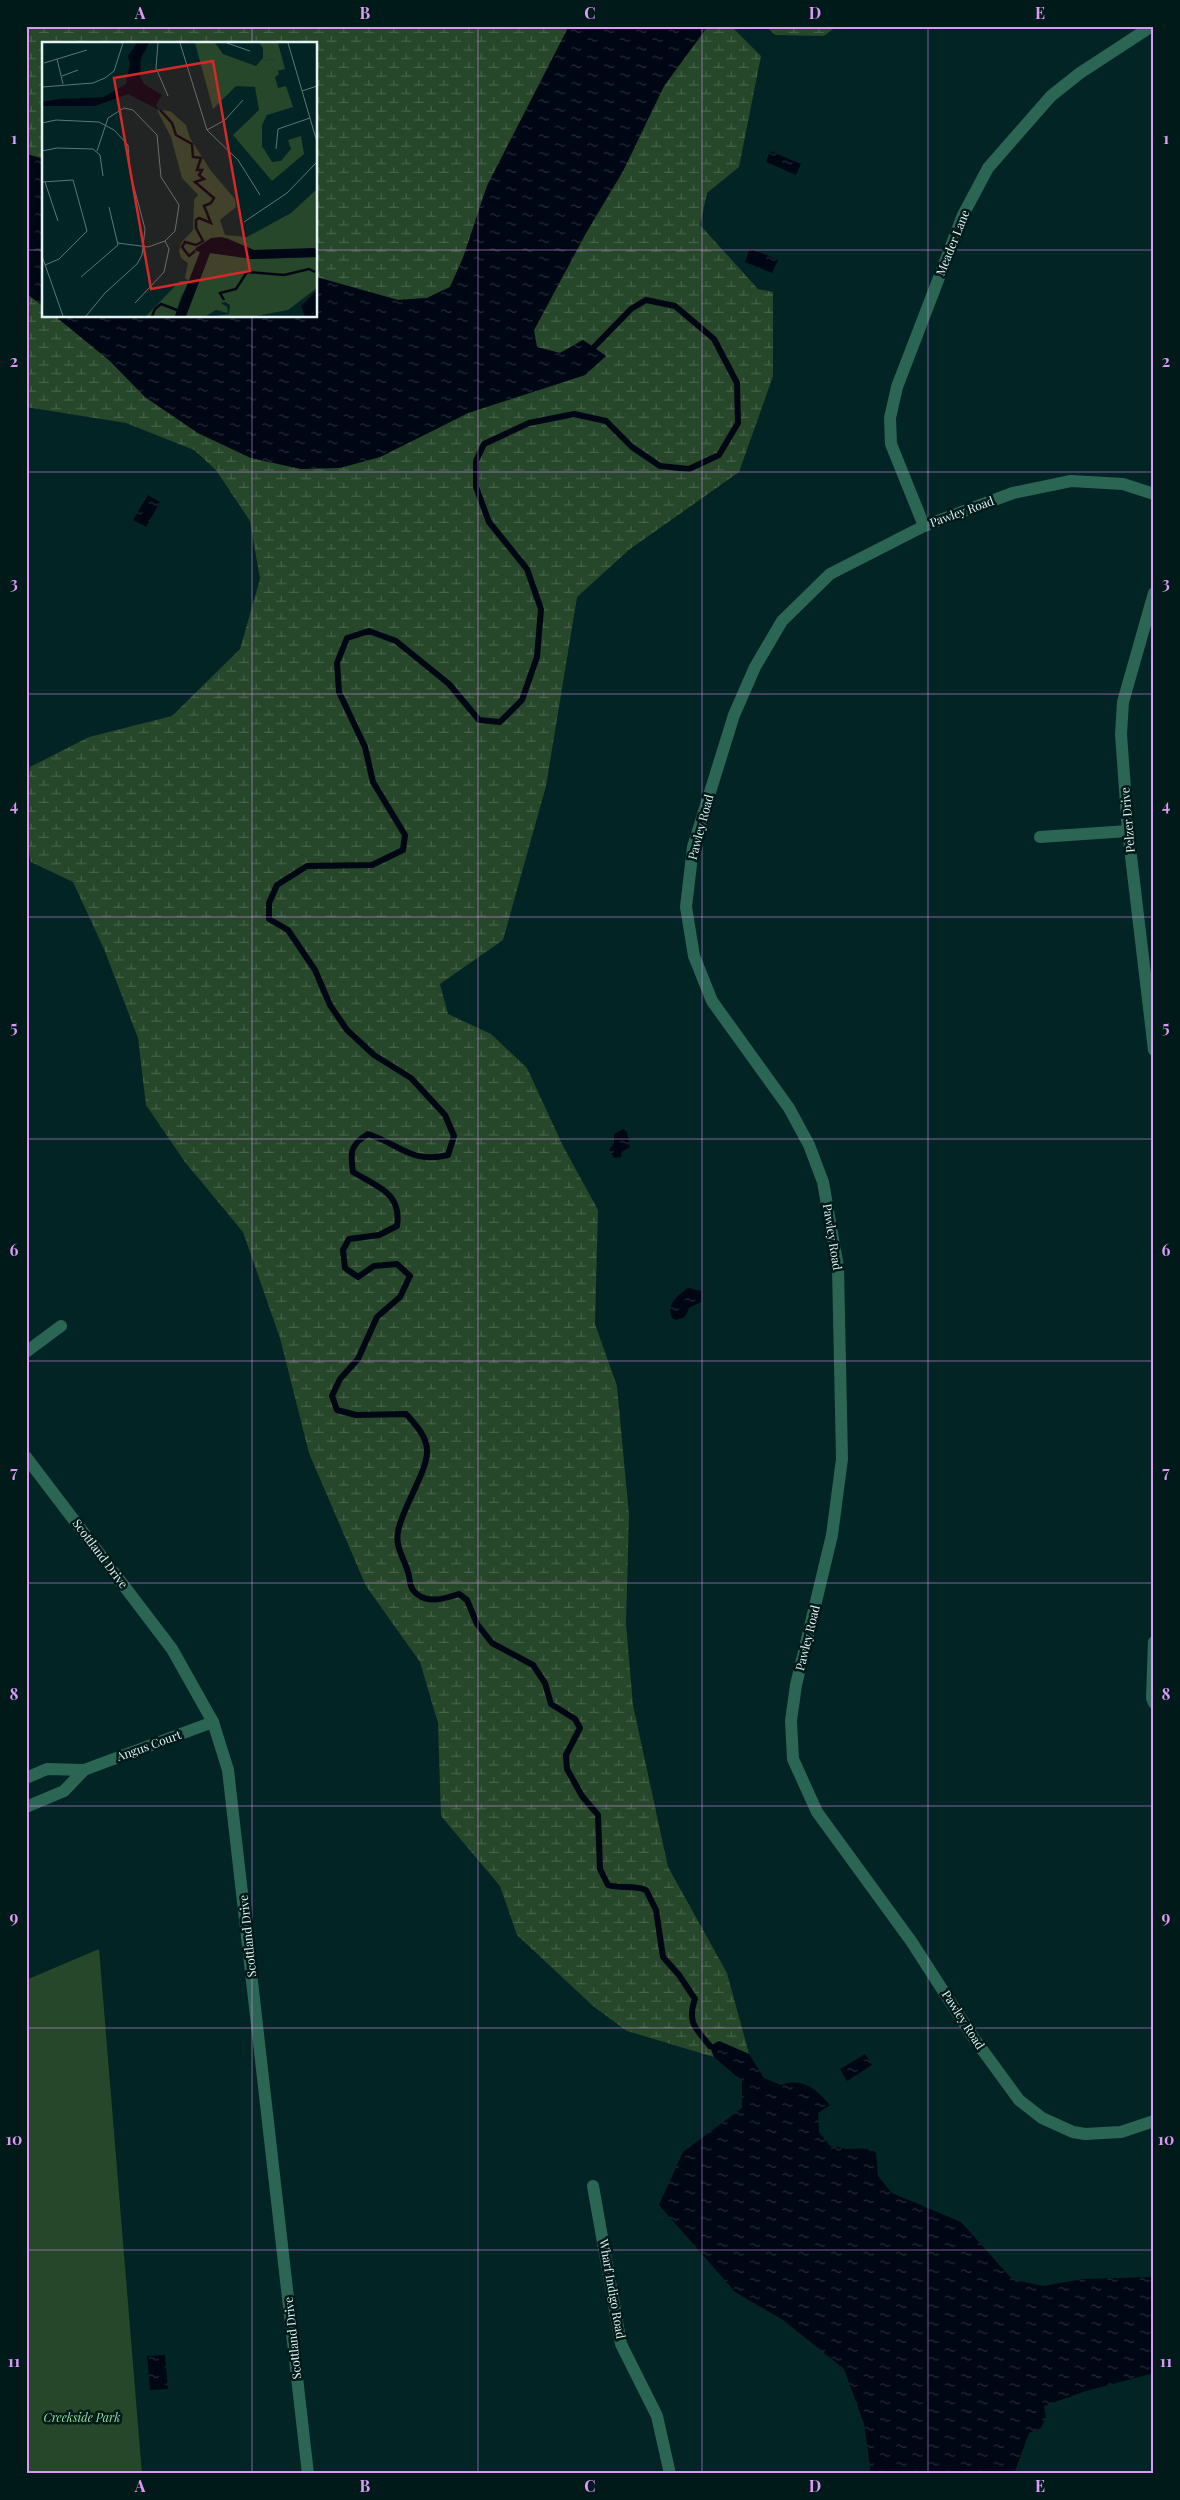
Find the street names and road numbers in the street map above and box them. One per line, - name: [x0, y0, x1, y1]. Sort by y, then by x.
- street label: Meader Lane: [932, 207, 973, 278]
- street label: Pawley Road: [927, 492, 996, 530]
- street label: Pelzer Drive: [1116, 787, 1138, 853]
- street label: Pawley Road: [684, 792, 716, 861]
- street label: Pawley Road: [820, 1202, 846, 1271]
- street label: Scottland Drive: [69, 1516, 132, 1591]
- street label: Pawley Road: [791, 1603, 823, 1672]
- street label: Angus Court: [113, 1726, 184, 1764]
- street label: Scottland Drive: [235, 1894, 259, 1978]
- street label: Pawley Road: [939, 1987, 989, 2052]
- street label: Wharf Indigo Road: [596, 2237, 630, 2340]
- street label: Scottland Drive: [280, 2296, 304, 2380]

